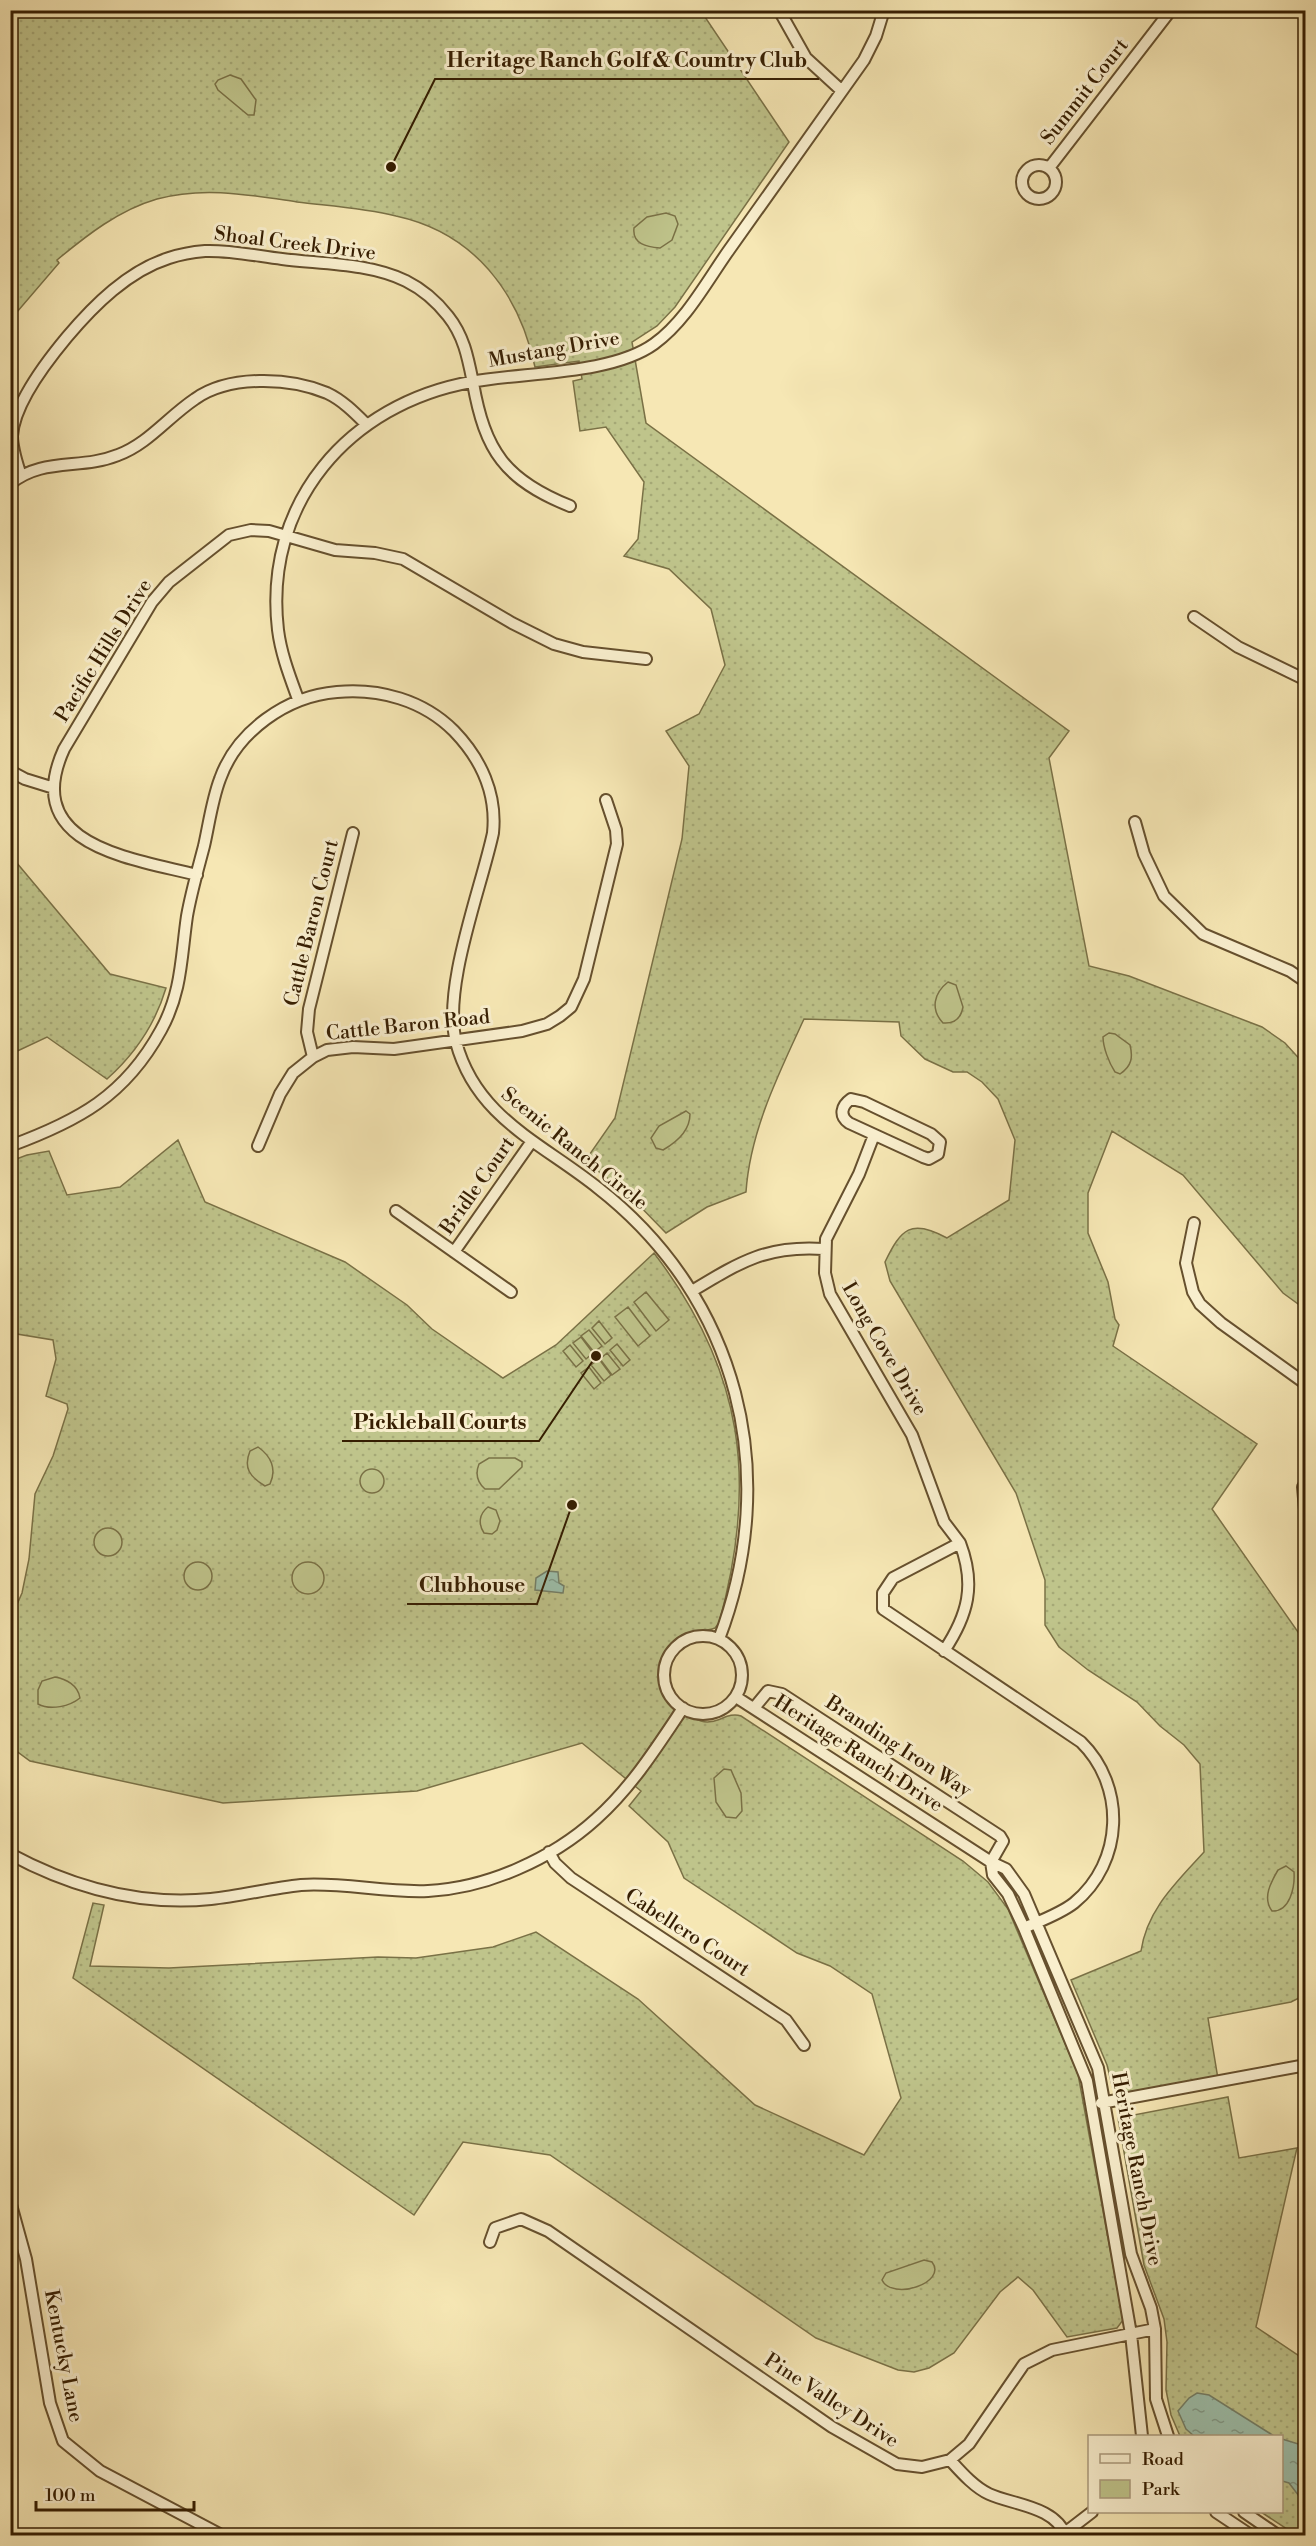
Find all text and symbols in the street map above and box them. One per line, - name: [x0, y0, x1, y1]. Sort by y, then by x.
- street label: Summit Court: [1036, 34, 1134, 150]
- callout: Heritage Ranch Golf & Country Club: [435, 40, 819, 79]
- text: Heritage Ranch Golf & Country Club: [447, 48, 807, 74]
- street label: Shoal Creek Drive: [213, 222, 377, 266]
- street label: Mustang Drive: [486, 326, 622, 374]
- street label: Pacific Hills Drive: [50, 575, 158, 727]
- street label: Cattle Baron Court: [279, 837, 345, 1009]
- street label: Cattle Baron Road: [325, 1005, 492, 1047]
- street label: Scenic Ranch Circle: [496, 1082, 652, 1216]
- street label: Bridle Court: [435, 1132, 521, 1241]
- street label: Long Cove Drive: [836, 1278, 932, 1420]
- callout: Pickleball Courts: [342, 1402, 539, 1441]
- text: Pickleball Courts: [354, 1410, 526, 1436]
- callout: Clubhouse: [407, 1565, 537, 1604]
- text: Clubhouse: [419, 1573, 525, 1599]
- street label: Heritage Ranch Drive: [769, 1690, 947, 1818]
- street label: Branding Iron Way: [820, 1690, 976, 1804]
- street label: Cabellero Court: [620, 1883, 754, 1983]
- street label: Heritage Ranch Drive: [1105, 2070, 1167, 2268]
- street label: Kentucky Lane: [38, 2288, 88, 2424]
- street label: Pine Valley Drive: [759, 2348, 903, 2454]
- legend: [1088, 2435, 1283, 2513]
- text: Road: [1142, 2448, 1185, 2471]
- scale bar: [36, 2474, 194, 2512]
- text: Park: [1142, 2478, 1181, 2501]
- text: 100 m: [45, 2484, 96, 2507]

